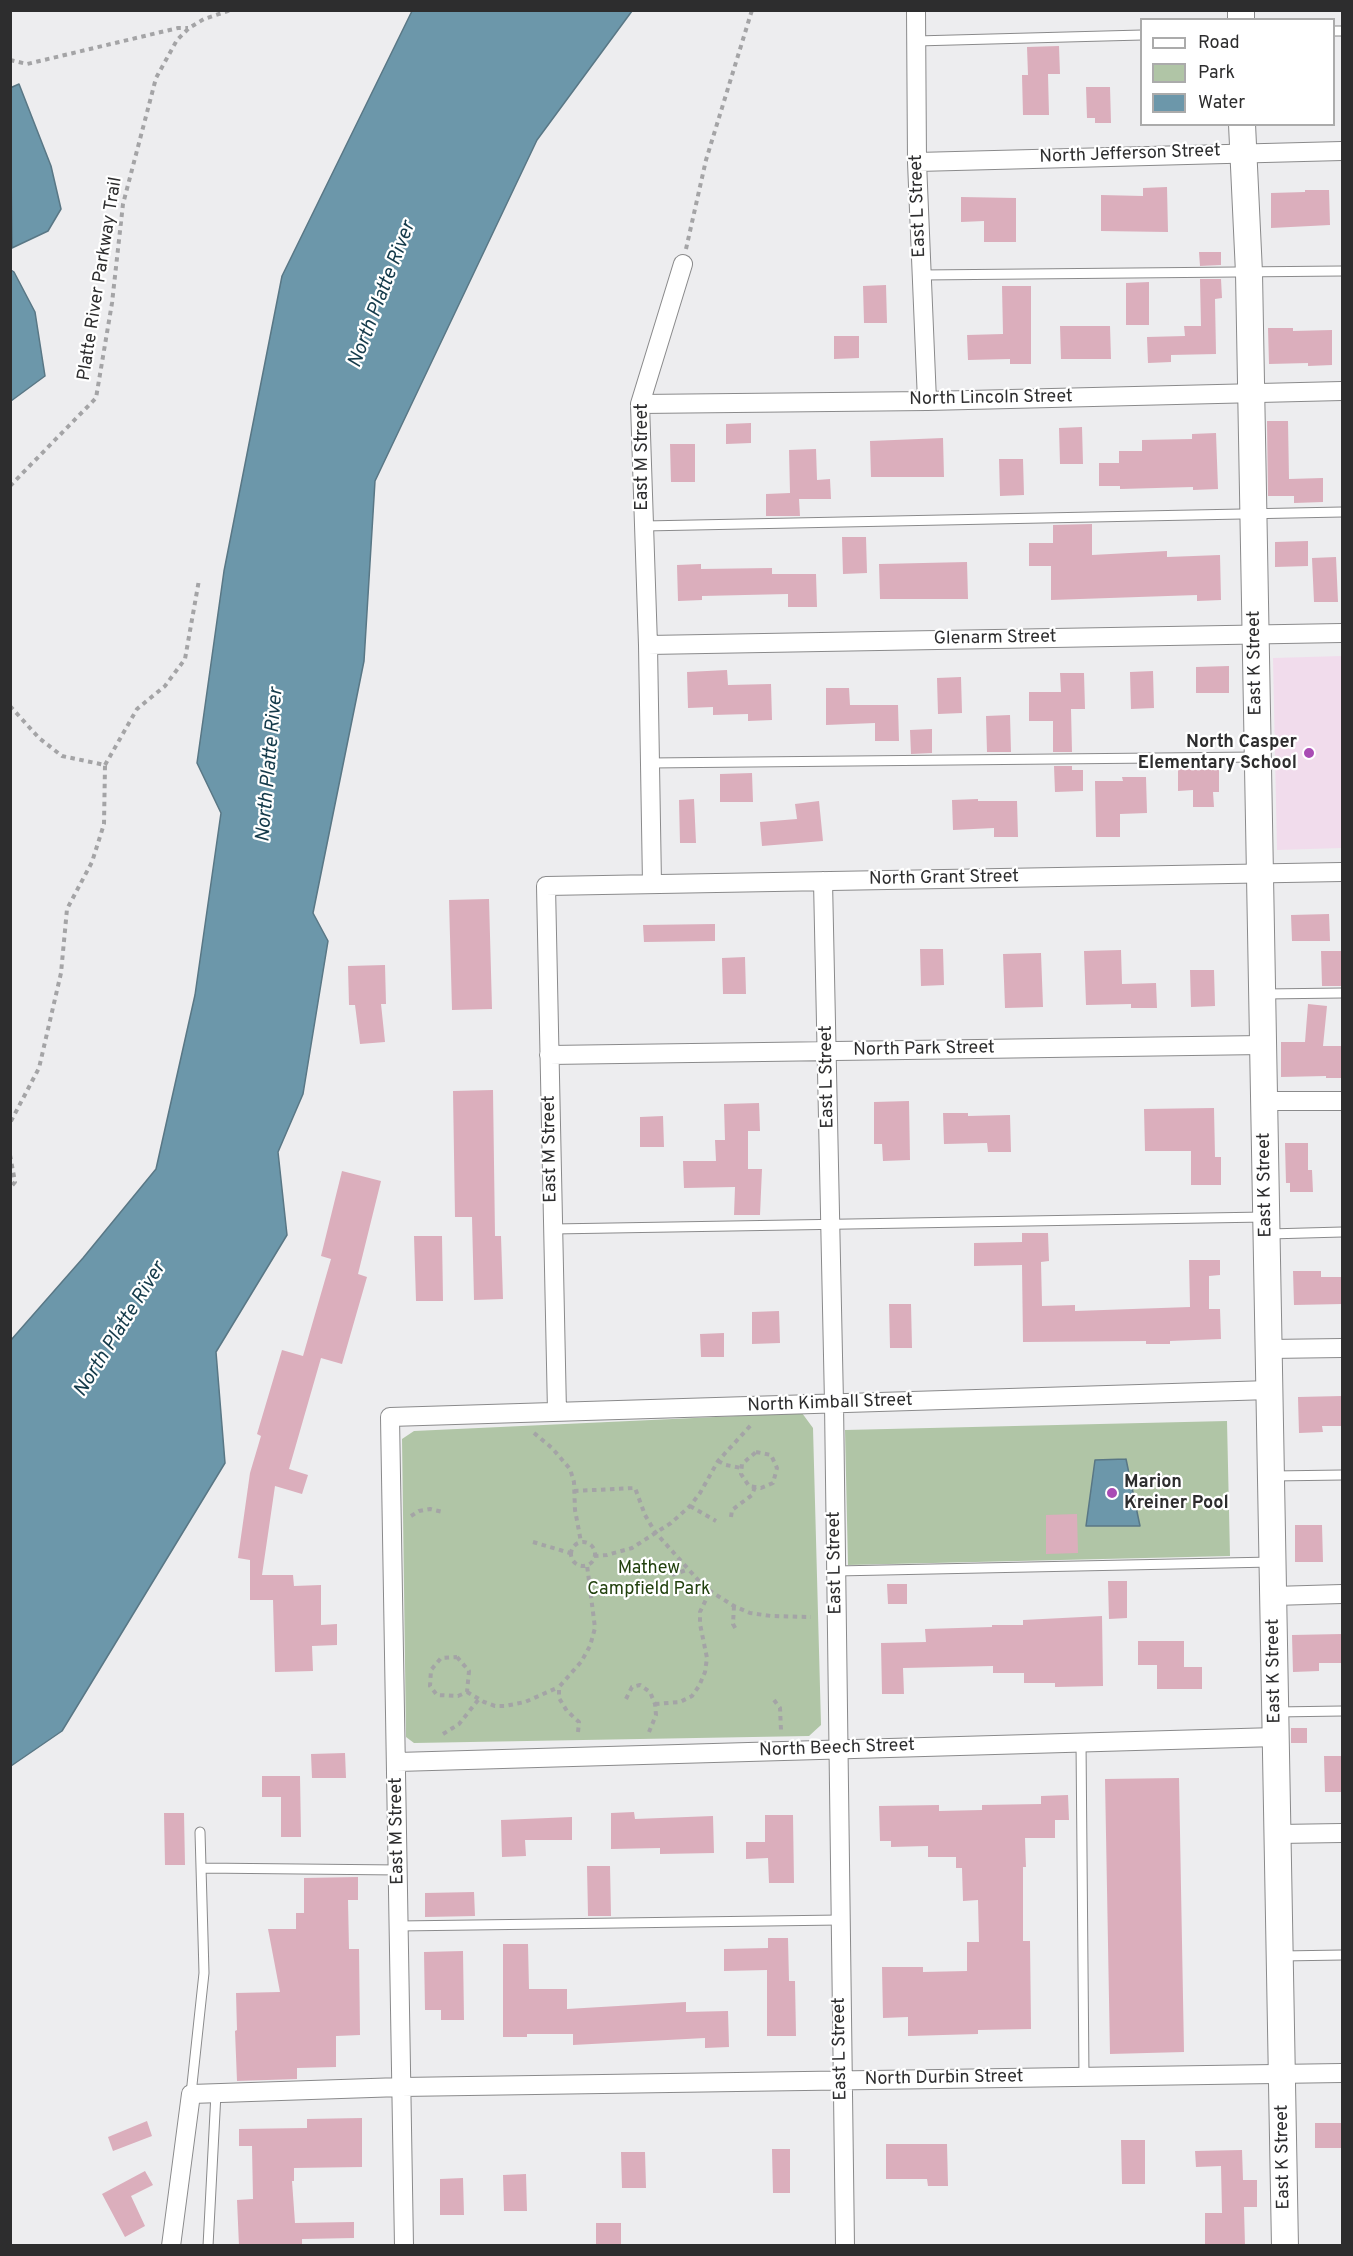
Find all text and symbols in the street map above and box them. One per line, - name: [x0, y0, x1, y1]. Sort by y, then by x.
- legend: [1140, 18, 1335, 126]
- text: Road: [1198, 32, 1240, 55]
- text: Park: [1198, 62, 1235, 85]
- text: Water: [1198, 92, 1245, 115]
- street label: North Jefferson Street: [1039, 141, 1221, 169]
- street label: East L Street: [906, 154, 932, 258]
- street label: Platte River Parkway Trail: [74, 175, 128, 383]
- water label: North Platte River: [344, 218, 422, 372]
- street label: North Lincoln Street: [909, 387, 1073, 411]
- street label: East M Street: [632, 403, 654, 511]
- street label: East K Street: [1244, 610, 1268, 716]
- street label: Glenarm Street: [933, 627, 1057, 651]
- water label: North Platte River: [252, 687, 290, 843]
- place label: North Casper Elementary School: [1138, 732, 1297, 774]
- marker: North Casper Elementary School: [1302, 746, 1316, 760]
- street label: North Grant Street: [869, 867, 1019, 891]
- street label: East L Street: [816, 1025, 840, 1129]
- street label: North Park Street: [853, 1038, 995, 1062]
- street label: East M Street: [539, 1095, 563, 1203]
- street label: East K Street: [1254, 1132, 1278, 1238]
- water label: North Platte River: [70, 1258, 172, 1402]
- street label: North Kimball Street: [747, 1390, 913, 1418]
- place label: Marion Kreiner Pool: [1124, 1472, 1229, 1514]
- marker: Marion Kreiner Pool: [1105, 1486, 1119, 1500]
- street label: East L Street: [824, 1511, 848, 1615]
- park label: Mathew Campfield Park: [587, 1558, 711, 1600]
- street label: East K Street: [1263, 1618, 1287, 1724]
- street label: North Beech Street: [759, 1735, 915, 1763]
- street label: East M Street: [386, 1777, 410, 1885]
- street label: East L Street: [829, 1997, 853, 2101]
- street label: North Durbin Street: [864, 2067, 1024, 2091]
- street label: East K Street: [1272, 2104, 1296, 2210]

